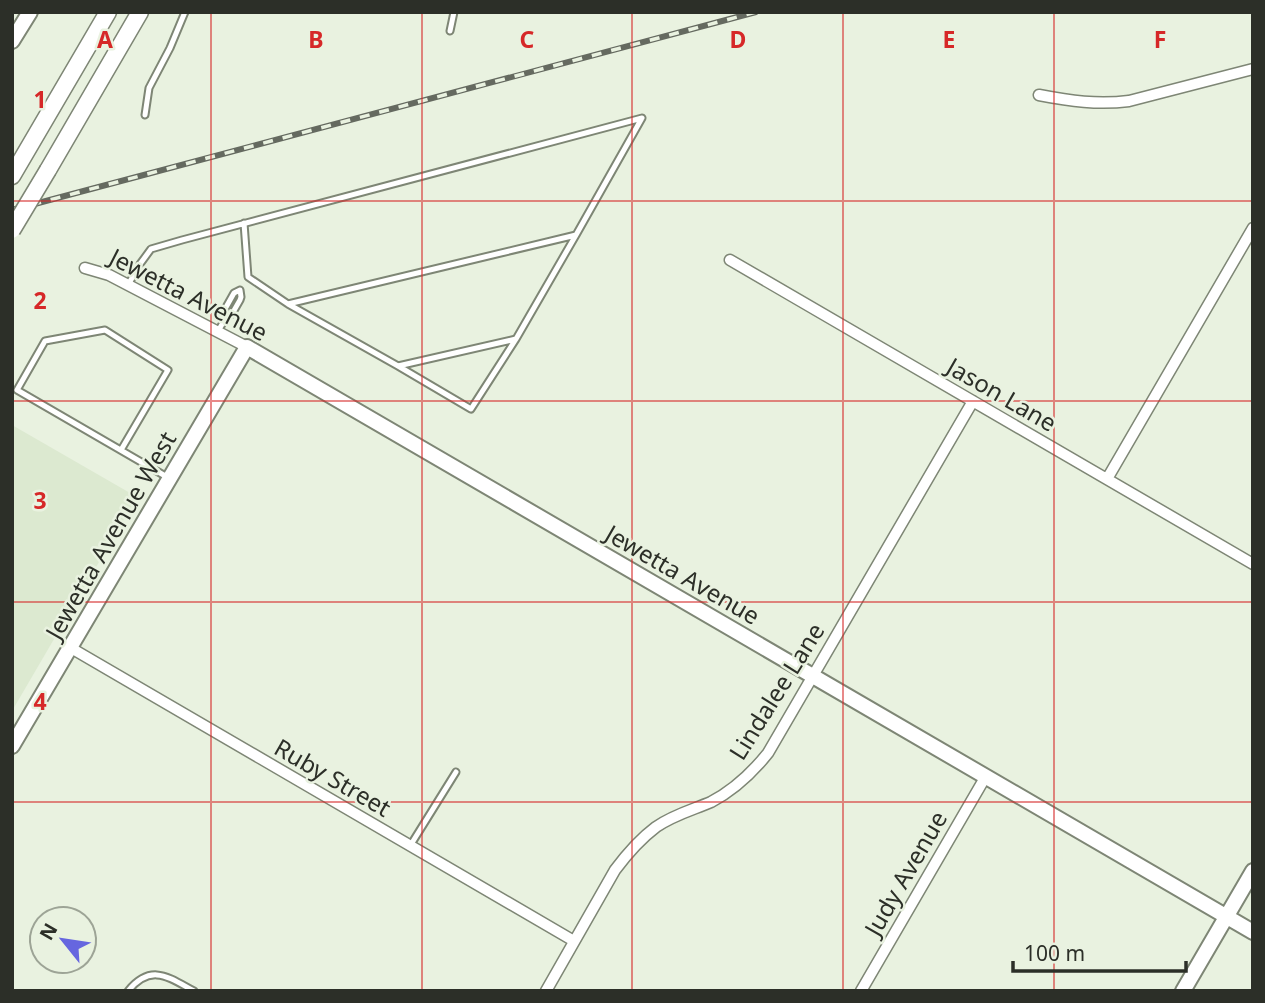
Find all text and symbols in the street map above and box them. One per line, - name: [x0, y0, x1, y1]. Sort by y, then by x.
- text: A: [97, 23, 113, 55]
- text: B: [308, 23, 324, 55]
- text: C: [520, 23, 535, 55]
- text: D: [730, 23, 746, 55]
- text: E: [943, 23, 955, 55]
- text: F: [1154, 23, 1166, 55]
- text: 1: [33, 83, 47, 115]
- street label: Jewetta Avenue: [103, 239, 274, 348]
- text: 2: [33, 284, 47, 316]
- street label: Jason Lane: [939, 348, 1063, 439]
- street label: Jewetta Avenue West: [36, 425, 183, 647]
- text: 3: [33, 484, 47, 516]
- street label: Jewetta Avenue: [598, 515, 766, 632]
- street label: Lindalee Lane: [721, 616, 831, 766]
- text: 4: [33, 685, 47, 717]
- street label: Ruby Street: [269, 730, 398, 824]
- street label: Judy Avenue: [855, 805, 954, 943]
- north arrow: [28, 905, 98, 975]
- text: N: [33, 918, 63, 945]
- scale bar: [1013, 930, 1186, 974]
- text: 100 m: [1024, 939, 1085, 967]

